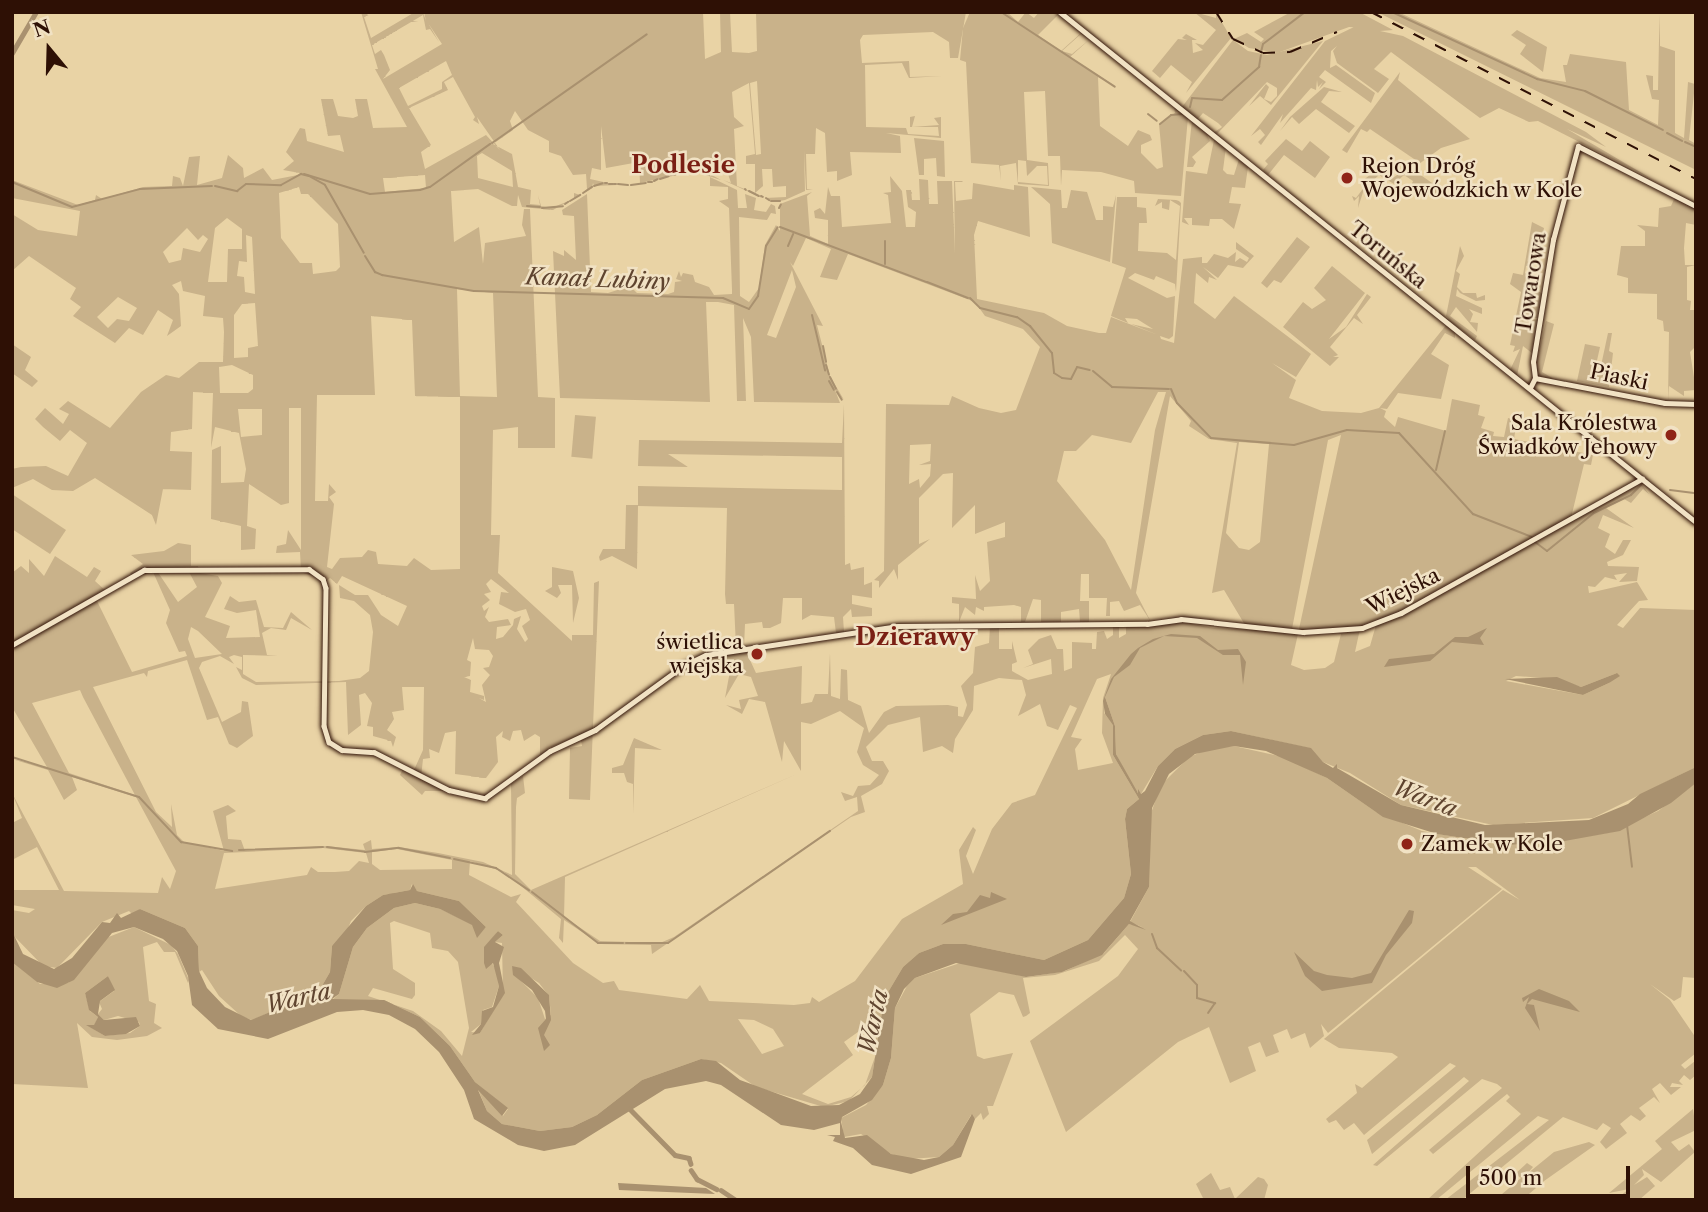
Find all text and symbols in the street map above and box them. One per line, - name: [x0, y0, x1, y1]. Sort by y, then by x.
- north arrow: [14, 14, 84, 84]
- text: N: [30, 15, 54, 42]
- district label: Podlesie: [631, 151, 735, 179]
- place label: Rejon Dróg Wojewódzkich w Kole: [1361, 153, 1584, 203]
- marker: Rejon Dróg Wojewódzkich w Kole: [1339, 170, 1355, 186]
- street label: Toruńska: [1344, 216, 1432, 294]
- street label: Towarowa: [1511, 230, 1551, 336]
- water label: Kanał Lubiny: [525, 263, 671, 295]
- street label: Piaski: [1588, 359, 1650, 395]
- place label: Sala Królestwa Świadków Jehowy: [1477, 410, 1657, 460]
- marker: Sala Królestwa Świadków Jehowy: [1663, 427, 1679, 443]
- street label: Wiejska: [1362, 562, 1444, 620]
- district label: Dzierawy: [855, 623, 975, 651]
- place label: świetlica wiejska: [656, 629, 743, 679]
- marker: świetlica wiejska: [749, 646, 765, 662]
- water label: Warta: [1389, 773, 1461, 823]
- place label: Zamek w Kole: [1421, 831, 1565, 857]
- marker: Zamek w Kole: [1399, 836, 1415, 852]
- water label: Warta: [262, 977, 334, 1019]
- water label: Warta: [852, 986, 894, 1058]
- scale bar: [1470, 1152, 1634, 1196]
- text: 500 m: [1479, 1165, 1542, 1190]

